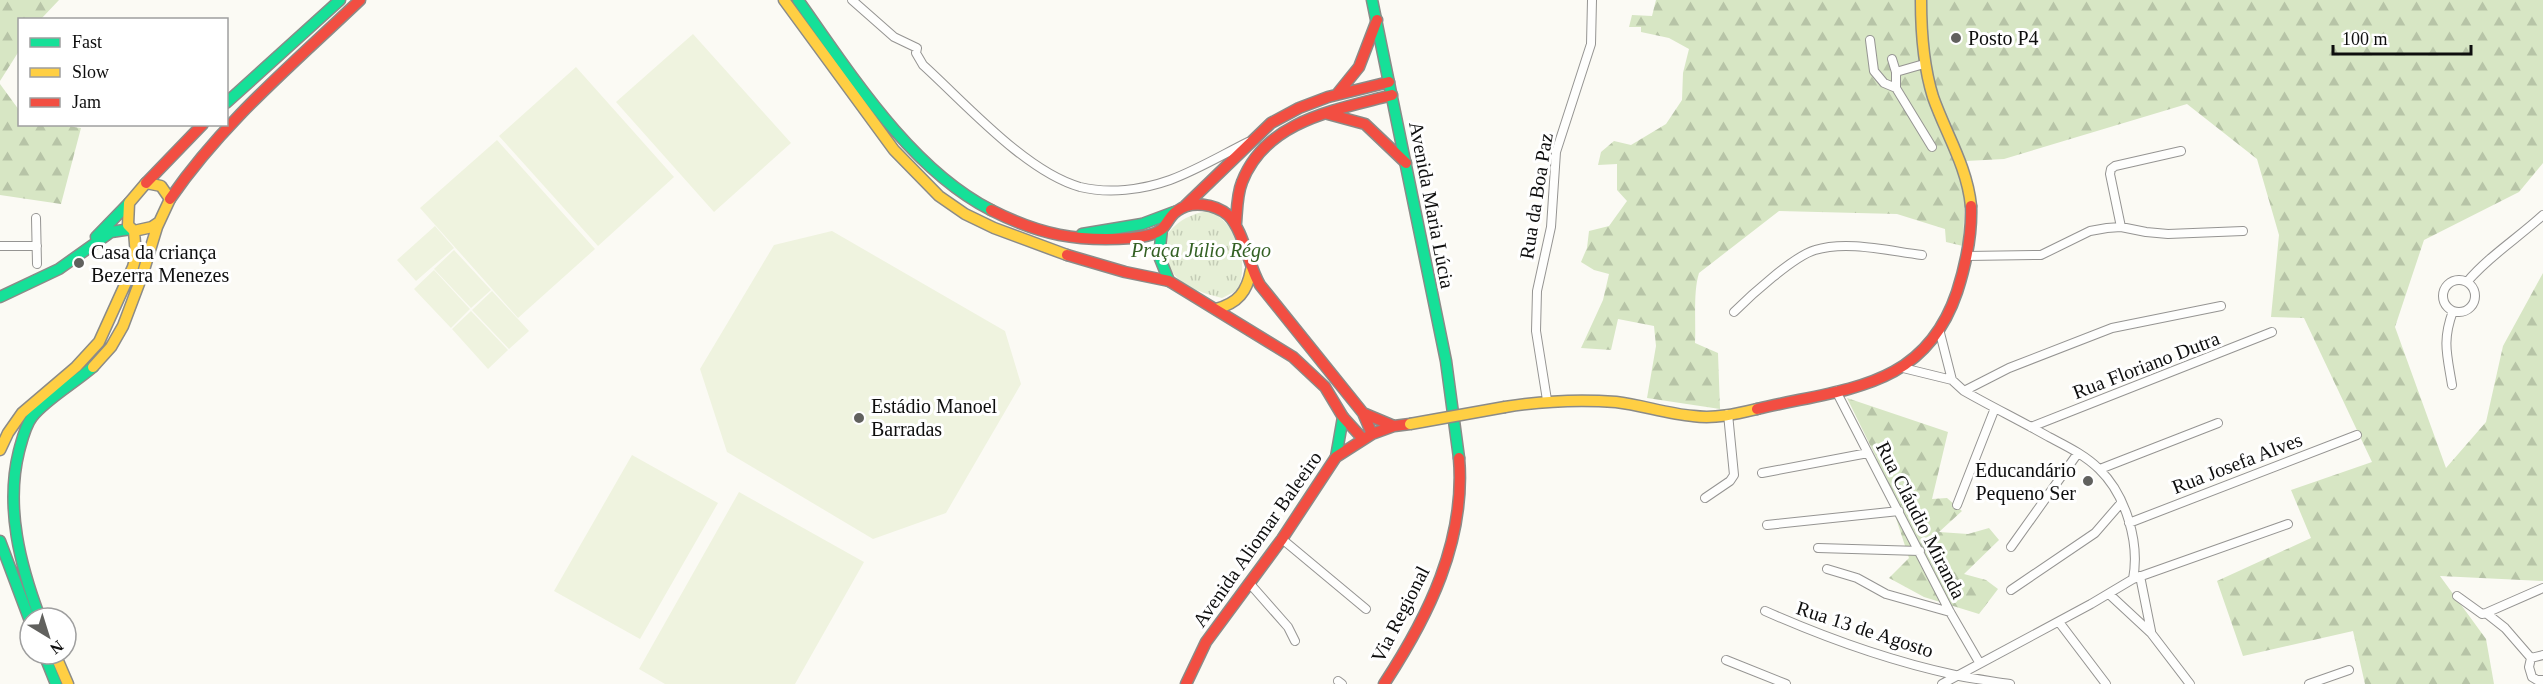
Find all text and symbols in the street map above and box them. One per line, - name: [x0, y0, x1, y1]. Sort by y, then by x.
- legend: [18, 18, 228, 126]
- scale bar: [2333, 18, 2471, 56]
- place label: Posto P4: [1968, 27, 2039, 49]
- text: 100 m: [2342, 29, 2388, 49]
- marker: Posto P4: [1949, 31, 1963, 45]
- text: Fast: [72, 32, 102, 52]
- text: Slow: [72, 62, 109, 82]
- text: Jam: [72, 92, 101, 112]
- street label: Avenida Maria Lúcia: [1405, 120, 1459, 290]
- street label: Rua da Boa Paz: [1515, 131, 1557, 261]
- park label: Praça Júlio Régo: [1130, 239, 1271, 262]
- place label: Casa da criança Bezerra Menezes: [91, 241, 229, 286]
- marker: Casa da criança Bezerra Menezes: [72, 256, 86, 270]
- street label: Rua Floriano Dutra: [2069, 327, 2223, 403]
- place label: Estádio Manoel Barradas: [871, 395, 998, 440]
- marker: Estádio Manoel Barradas: [852, 411, 866, 425]
- street label: Rua Josefa Alves: [2169, 428, 2305, 498]
- street label: Rua Cláudio Miranda: [1872, 438, 1970, 602]
- street label: Avenida Aliomar Baleeiro: [1188, 447, 1326, 631]
- place label: Educandário Pequeno Ser: [1975, 459, 2076, 505]
- marker: Educandário Pequeno Ser: [2081, 474, 2095, 488]
- street label: Via Regional: [1366, 562, 1435, 666]
- street label: Rua 13 de Agosto: [1793, 596, 1936, 662]
- north arrow: [18, 606, 78, 666]
- text: N: [47, 637, 67, 658]

